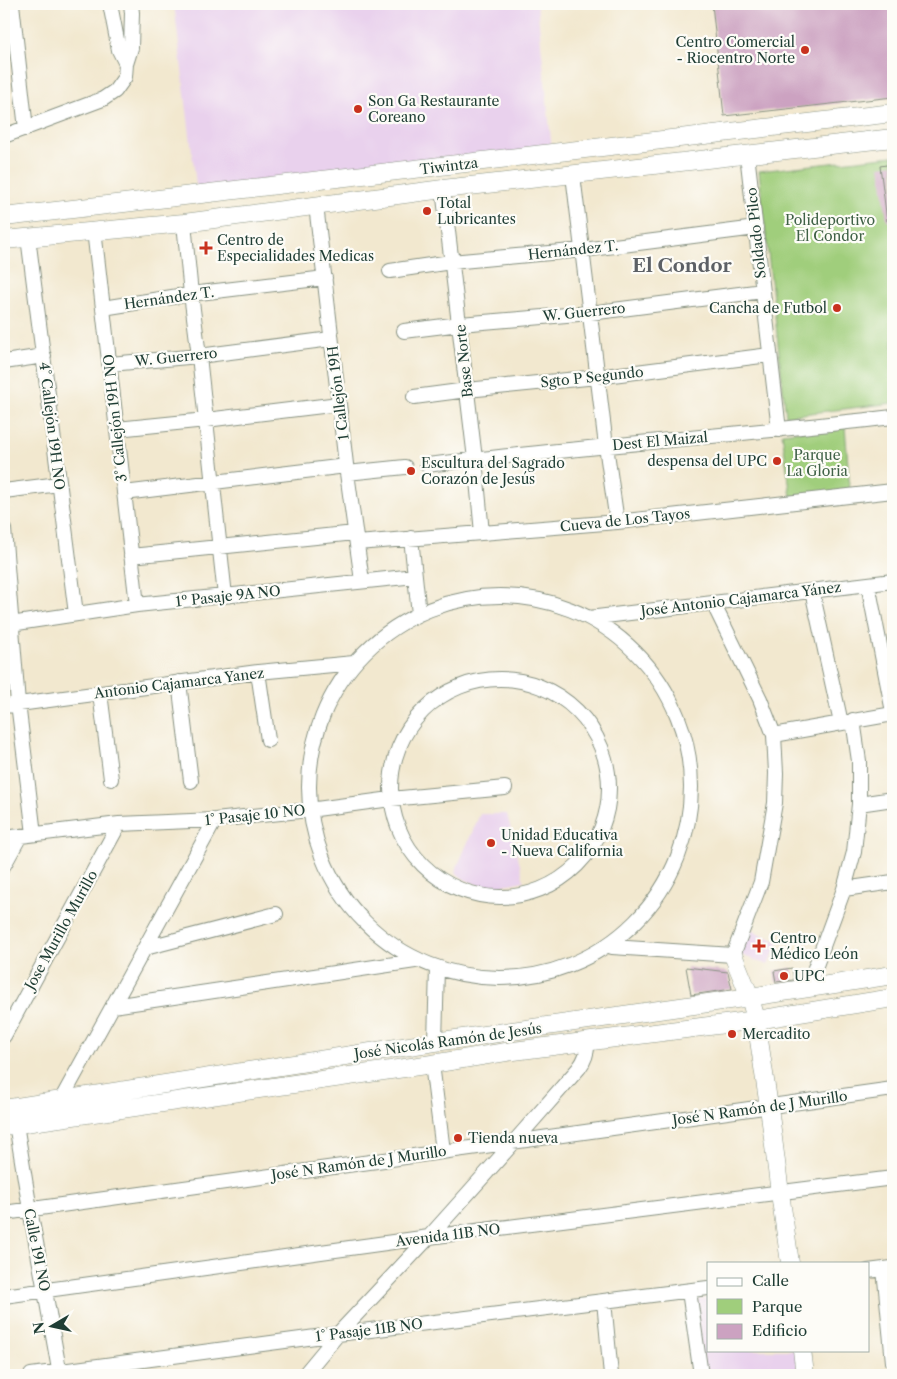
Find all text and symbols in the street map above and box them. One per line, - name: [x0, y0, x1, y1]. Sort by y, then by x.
- place label: Centro Comercial - Riocentro Norte: [676, 33, 795, 67]
- marker: Centro Comercial - Riocentro Norte: [799, 44, 811, 56]
- place label: Son Ga Restaurante Coreano: [368, 92, 500, 126]
- marker: Son Ga Restaurante Coreano: [352, 103, 364, 115]
- street label: Tiwintza: [419, 153, 480, 179]
- street label: Soldado Pilco: [742, 187, 770, 279]
- place label: Total Lubricantes: [437, 194, 516, 228]
- marker: Total Lubricantes: [421, 205, 433, 217]
- park label: Polideportivo El Condor: [785, 211, 875, 245]
- place label: Centro de Especialidades Medicas: [217, 231, 374, 265]
- street label: Hernández T.: [527, 236, 619, 264]
- marker: Centro de Especialidades Medicas: [199, 241, 213, 255]
- district label: El Condor: [632, 254, 733, 277]
- street label: Hernández T.: [123, 283, 215, 313]
- street label: W. Guerrero: [541, 299, 626, 325]
- place label: Cancha de Futbol: [709, 299, 827, 317]
- marker: Cancha de Futbol: [831, 302, 843, 314]
- street label: Base Norte: [451, 323, 477, 398]
- street label: W. Guerrero: [133, 344, 218, 370]
- street label: 1 Callejón 19H: [323, 345, 353, 441]
- street label: 3° Callejón 19H NO: [99, 353, 131, 483]
- street label: 4° Callejón 19H NO: [35, 361, 69, 491]
- street label: Sgto P Segundo: [540, 363, 644, 391]
- street label: Dest El Maizal: [611, 428, 709, 454]
- park label: Parque La Gloria: [786, 446, 848, 480]
- place label: despensa del UPC: [647, 452, 767, 470]
- place label: Escultura del Sagrado Corazón de Jesús: [421, 454, 565, 488]
- marker: despensa del UPC: [771, 455, 783, 467]
- marker: Escultura del Sagrado Corazón de Jesús: [405, 465, 417, 477]
- street label: Cueva de Los Tayos: [559, 504, 691, 536]
- street label: José Antonio Cajamarca Yánez: [638, 578, 842, 620]
- street label: 1º Pasaje 9A NO: [175, 582, 281, 610]
- street label: Antonio Cajamarca Yanez: [92, 664, 265, 702]
- street label: 1° Pasaje 10 NO: [204, 801, 306, 829]
- place label: Unidad Educativa - Nueva California: [501, 826, 624, 860]
- marker: Unidad Educativa - Nueva California: [485, 837, 497, 849]
- street label: Jose Murillo Murillo: [20, 867, 101, 995]
- place label: Centro Médico León: [770, 929, 859, 963]
- marker: Centro Médico León: [752, 939, 766, 953]
- place label: UPC: [794, 967, 825, 985]
- marker: UPC: [778, 970, 790, 982]
- street label: José Nicolás Ramón de Jesús: [351, 1019, 543, 1063]
- place label: Mercadito: [742, 1025, 810, 1043]
- marker: Mercadito: [726, 1028, 738, 1040]
- street label: José N Ramón de J Murillo: [669, 1087, 849, 1129]
- place label: Tienda nueva: [468, 1129, 559, 1147]
- marker: Tienda nueva: [452, 1132, 464, 1144]
- street label: José N Ramón de J Murillo: [268, 1142, 448, 1184]
- street label: Calle 19I NO: [20, 1207, 54, 1293]
- street label: Avenida 11B NO: [394, 1220, 501, 1250]
- legend: [707, 1262, 870, 1352]
- text: Calle: [752, 1271, 789, 1290]
- text: Parque: [752, 1297, 802, 1316]
- north arrow: [28, 1302, 78, 1352]
- street label: 1° Pasaje 11B NO: [314, 1314, 424, 1346]
- text: N: [29, 1321, 49, 1335]
- text: Edificio: [752, 1321, 807, 1340]

